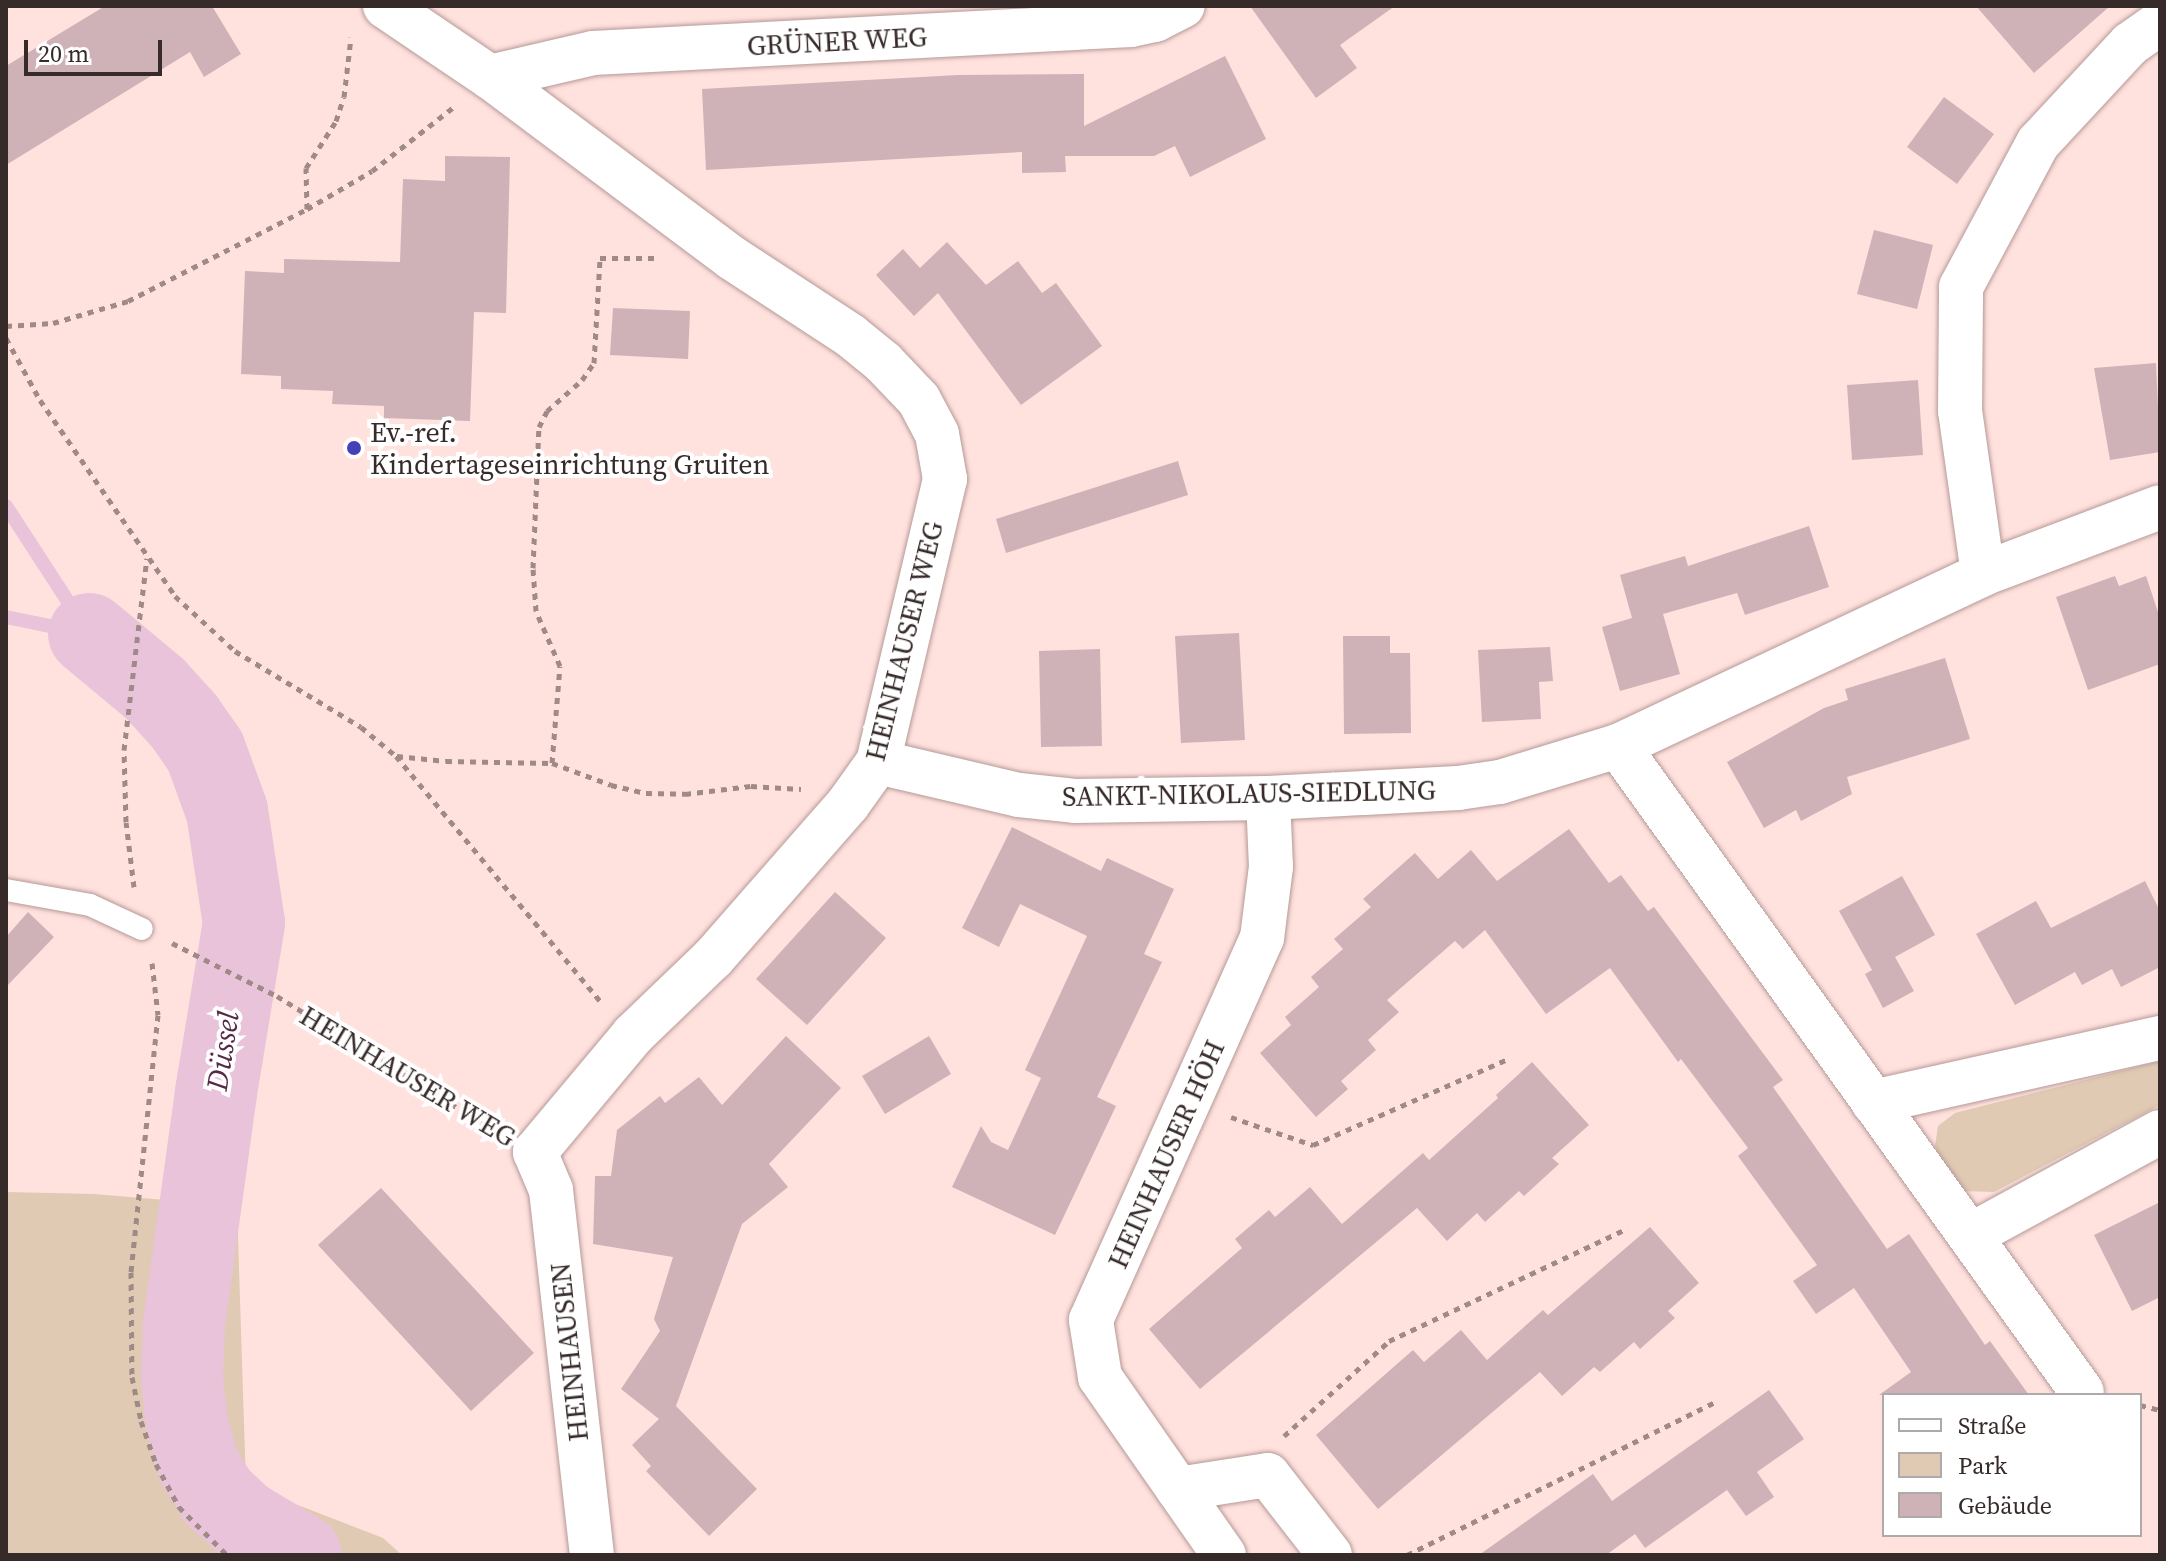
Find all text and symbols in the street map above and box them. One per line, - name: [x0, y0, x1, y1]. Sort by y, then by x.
- street label: GRÜNER WEG: [746, 19, 928, 63]
- scale bar: [28, 24, 166, 74]
- text: 20 m: [38, 37, 89, 70]
- place label: Ev.-ref. Kindertageseinrichtung Gruiten: [370, 415, 769, 481]
- marker: Ev.-ref. Kindertageseinrichtung Gruiten: [345, 439, 363, 457]
- street label: HEINHAUSER WEG: [858, 517, 950, 765]
- street label: SANKT-NIKOLAUS-SIEDLUNG: [1062, 773, 1436, 813]
- street label: HEINHAUSER WEG: [294, 998, 522, 1154]
- water label: Düssel: [199, 1009, 247, 1093]
- street label: HEINHAUSER HÖH: [1101, 1035, 1231, 1273]
- street label: HEINHAUSEN: [543, 1261, 595, 1443]
- legend: [1882, 1393, 2142, 1537]
- text: Straße: [1958, 1409, 2026, 1442]
- text: Park: [1958, 1449, 2007, 1482]
- text: Gebäude: [1958, 1489, 2052, 1522]

